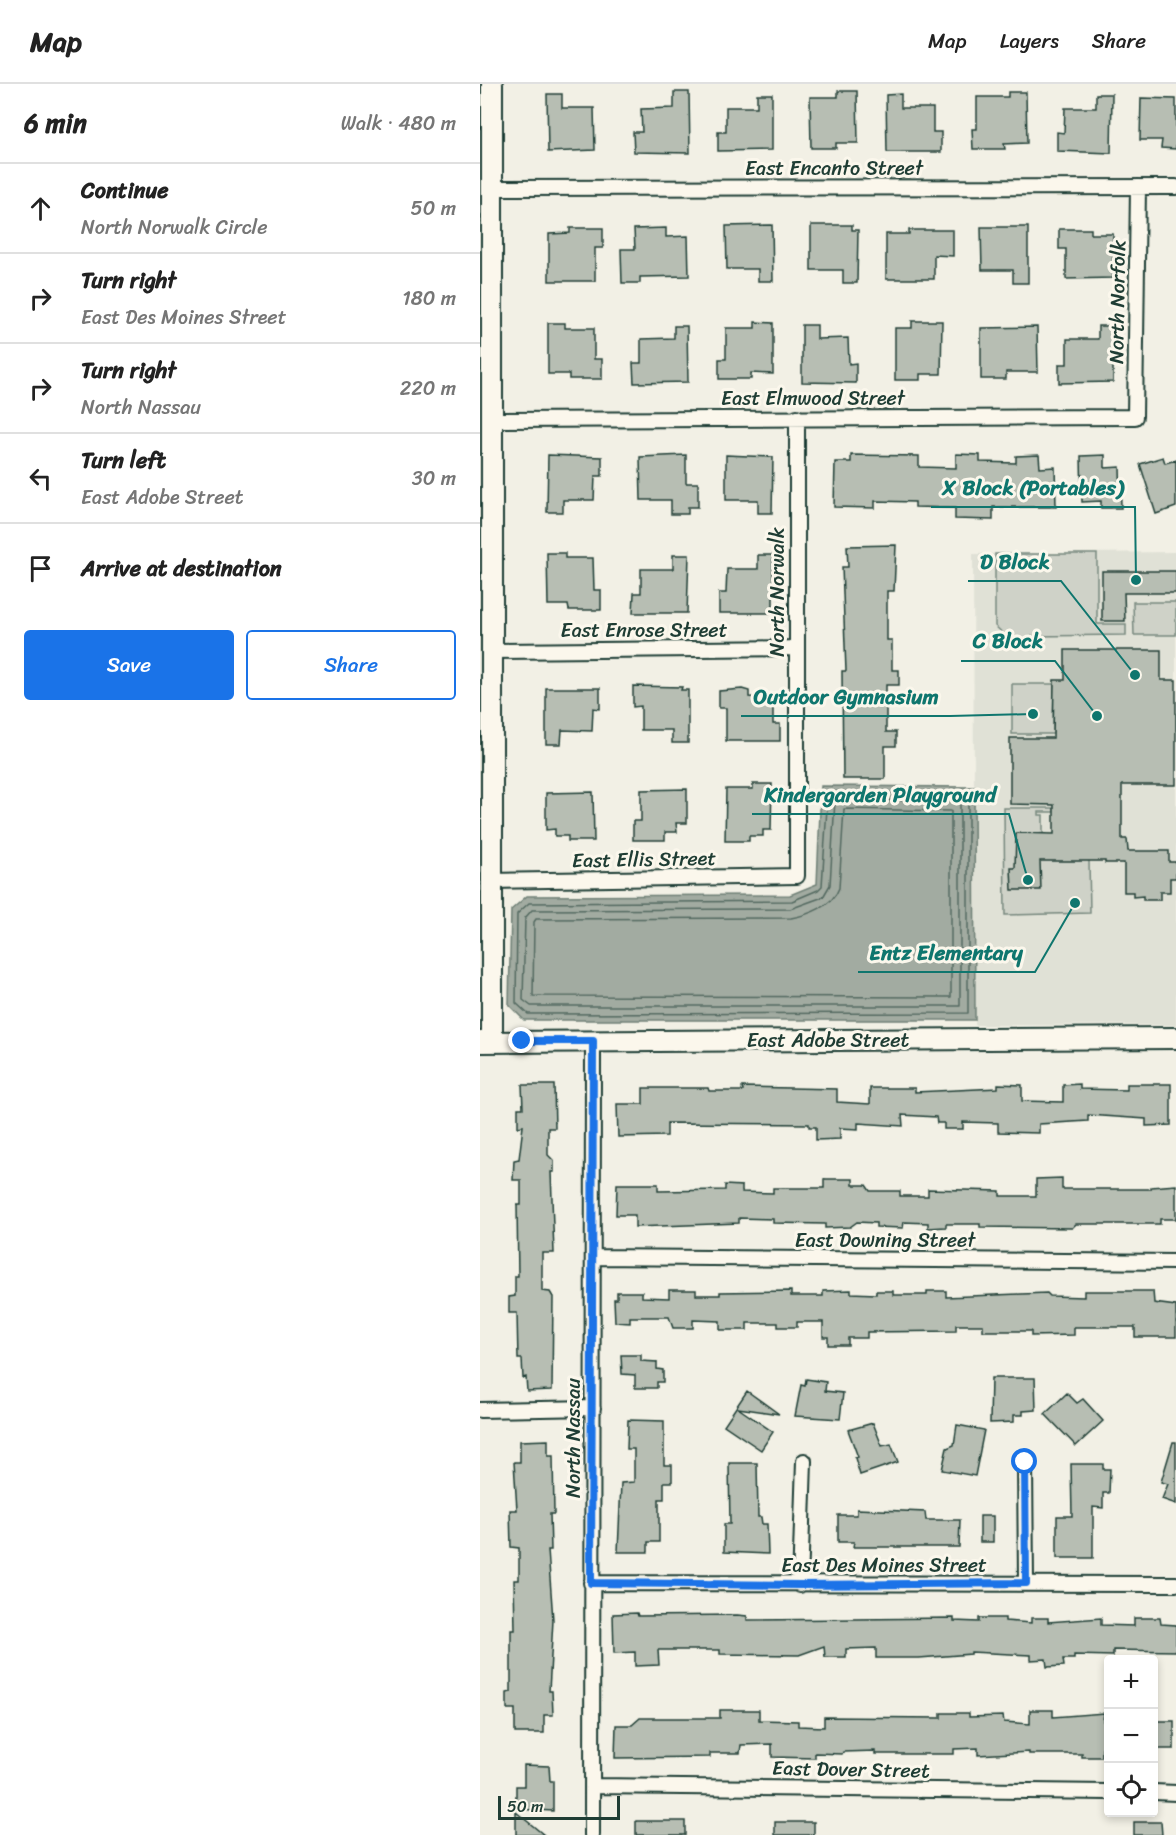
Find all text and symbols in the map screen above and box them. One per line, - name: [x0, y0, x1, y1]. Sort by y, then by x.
- text: Map: [30, 17, 82, 66]
- text: Map: [928, 22, 967, 60]
- text: Layers: [1000, 22, 1059, 60]
- text: Share: [1092, 22, 1146, 60]
- text: 6 min: [24, 100, 87, 146]
- text: Walk · 480 m: [341, 106, 456, 141]
- street label: East Encanto Street: [745, 151, 924, 186]
- text: Continue: [81, 171, 169, 210]
- text: 50 m: [411, 191, 456, 226]
- icon: ahead: [24, 192, 57, 225]
- text: North Norwalk Circle: [81, 210, 268, 245]
- street label: North Norfolk: [1099, 239, 1136, 364]
- text: Turn right: [81, 261, 176, 300]
- text: 180 m: [402, 281, 456, 316]
- icon: right: [24, 282, 57, 315]
- text: East Des Moines Street: [81, 300, 286, 335]
- text: Turn right: [81, 351, 176, 390]
- text: 220 m: [400, 371, 456, 406]
- icon: right: [24, 372, 57, 405]
- street label: East Elmwood Street: [721, 381, 906, 416]
- text: North Nassau: [81, 390, 201, 425]
- text: Turn left: [81, 441, 166, 480]
- text: 30 m: [412, 461, 456, 496]
- icon: left: [24, 462, 57, 495]
- callout: X Block (Portables): [931, 468, 1135, 507]
- text: X Block (Portables): [941, 469, 1125, 507]
- text: East Adobe Street: [81, 480, 244, 515]
- street label: North Norwalk: [760, 527, 795, 657]
- callout: D Block: [968, 542, 1061, 581]
- text: D Block: [980, 543, 1050, 581]
- text: Arrive at destination: [81, 549, 282, 588]
- icon: arrive: [24, 552, 57, 585]
- street label: East Enrose Street: [561, 613, 728, 648]
- callout: C Block: [961, 622, 1055, 661]
- text: C Block: [972, 622, 1043, 660]
- button: Save: [24, 630, 234, 700]
- button: Share: [246, 630, 456, 700]
- callout: Outdoor Gymnasium: [741, 677, 950, 716]
- text: Outdoor Gymnasium: [753, 678, 939, 716]
- callout: Kindergarden Playground: [752, 775, 1009, 814]
- text: Kindergarden Playground: [763, 776, 998, 814]
- street label: East Ellis Street: [572, 841, 717, 878]
- callout: Entz Elementary: [858, 933, 1035, 972]
- text: Entz Elementary: [869, 934, 1024, 972]
- street label: East Adobe Street: [747, 1023, 910, 1058]
- route end: [508, 1027, 534, 1053]
- street label: East Downing Street: [795, 1223, 976, 1258]
- street label: North Nassau: [556, 1378, 591, 1498]
- route start: [1011, 1448, 1037, 1474]
- street label: East Des Moines Street: [781, 1548, 987, 1583]
- map controls: [1104, 1655, 1158, 1817]
- button: +: [1104, 1655, 1158, 1709]
- button: −: [1104, 1709, 1158, 1763]
- street label: East Dover Street: [772, 1751, 930, 1788]
- button: locate: [1104, 1763, 1158, 1817]
- text: 50 m: [507, 1792, 543, 1821]
- scale bar: [498, 1793, 620, 1820]

